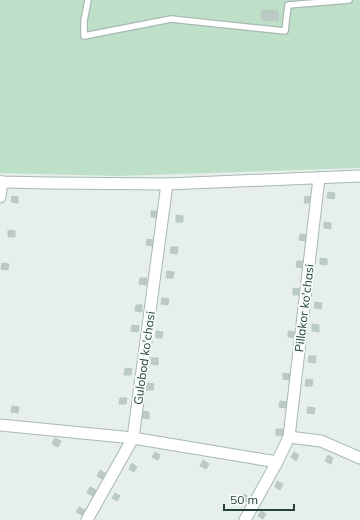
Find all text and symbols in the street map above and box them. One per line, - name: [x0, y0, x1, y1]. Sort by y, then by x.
- street label: Pillakor ko'chasi: [291, 263, 317, 353]
- street label: Gulobod ko'chasi: [130, 310, 158, 406]
- scale bar: [224, 486, 294, 512]
- text: 50 m: [230, 492, 258, 507]

